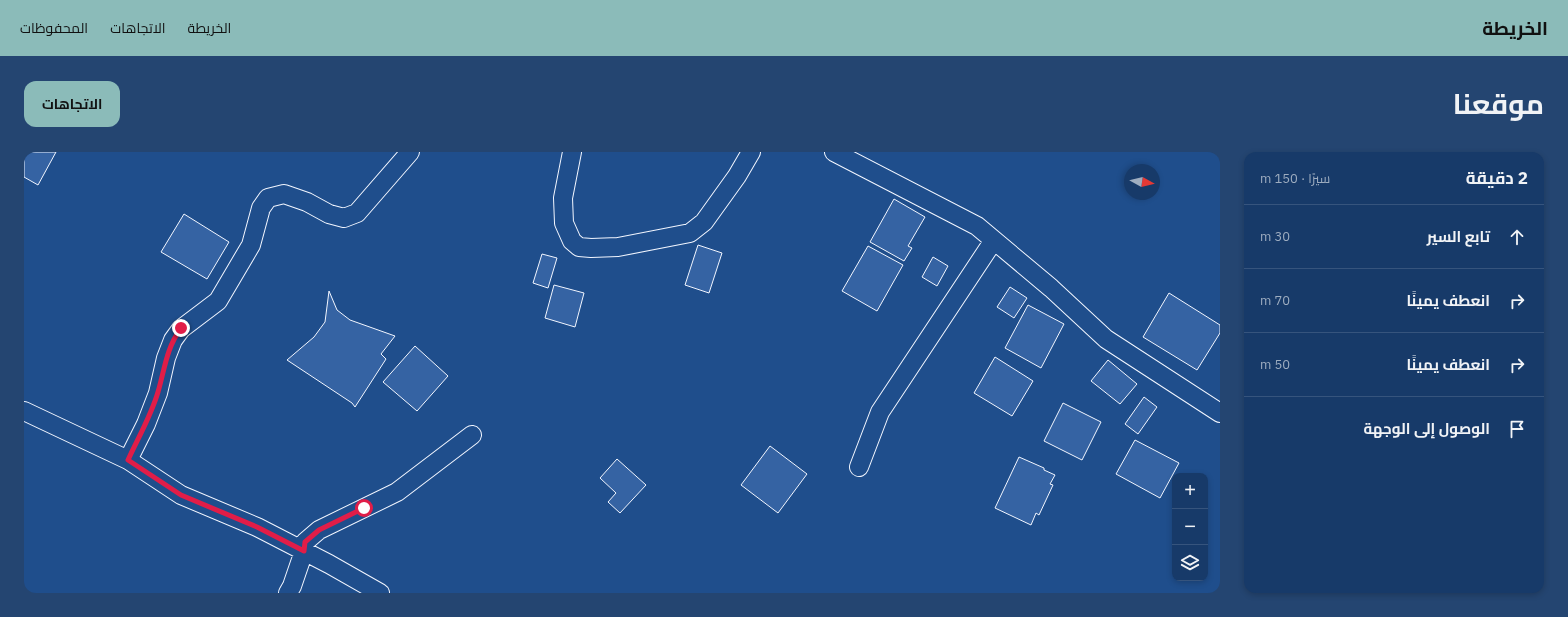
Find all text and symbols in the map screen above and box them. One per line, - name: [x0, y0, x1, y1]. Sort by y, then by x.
- text: الخريطة: [1482, 16, 1548, 40]
- text: المحفوظات: [20, 19, 88, 37]
- text: الاتجاهات: [110, 19, 166, 37]
- text: الخريطة: [188, 19, 231, 37]
- button: الاتجاهات: [24, 81, 120, 127]
- text: موقعنا: [1453, 85, 1544, 122]
- north arrow: [1124, 164, 1160, 200]
- text: 2 دقيقة: [1466, 167, 1528, 189]
- text: سيرًا · 150 m: [1260, 170, 1330, 187]
- icon: ahead: [1506, 226, 1528, 248]
- text: تابع السير: [1427, 227, 1490, 246]
- text: 30 m: [1260, 228, 1290, 245]
- icon: right: [1506, 290, 1528, 312]
- text: انعطف يمينًا: [1406, 291, 1490, 310]
- text: 70 m: [1260, 292, 1290, 309]
- route end: [172, 319, 190, 337]
- icon: right: [1506, 354, 1528, 376]
- text: انعطف يمينًا: [1406, 355, 1490, 374]
- text: 50 m: [1260, 356, 1290, 373]
- icon: arrive: [1506, 418, 1528, 440]
- text: الوصول إلى الوجهة: [1363, 419, 1490, 438]
- map controls: [1172, 473, 1208, 581]
- button: +: [1172, 473, 1208, 509]
- route start: [355, 499, 373, 517]
- button: −: [1172, 509, 1208, 545]
- button: layers: [1172, 545, 1208, 581]

